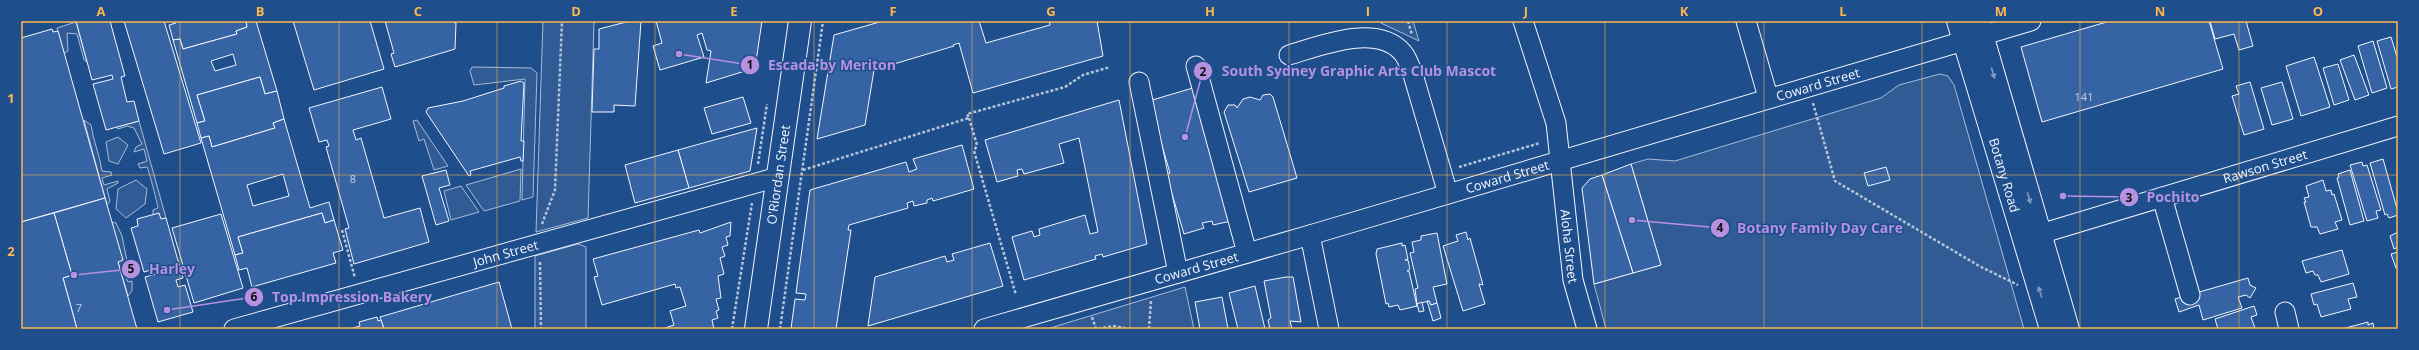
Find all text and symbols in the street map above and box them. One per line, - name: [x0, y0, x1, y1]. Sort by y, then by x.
- text: A: [97, 2, 106, 20]
- text: B: [256, 2, 265, 20]
- text: C: [414, 2, 422, 20]
- text: D: [571, 2, 581, 20]
- text: E: [730, 2, 738, 20]
- text: F: [889, 2, 897, 20]
- text: G: [1046, 2, 1056, 20]
- text: H: [1205, 2, 1215, 20]
- text: I: [1366, 2, 1370, 20]
- text: J: [1523, 2, 1528, 20]
- text: K: [1680, 2, 1689, 20]
- text: L: [1839, 2, 1847, 20]
- text: M: [1995, 2, 2007, 20]
- text: N: [2155, 2, 2165, 20]
- text: O: [2313, 2, 2323, 20]
- callout: Escada by Meriton: [740, 52, 904, 78]
- text: Escada by Meriton: [768, 55, 896, 74]
- text: 1: [747, 56, 753, 73]
- callout: South Sydney Graphic Arts Club Mascot: [1193, 58, 1504, 84]
- text: South Sydney Graphic Arts Club Mascot: [1222, 61, 1496, 80]
- text: 2: [1200, 63, 1207, 80]
- street label: Coward Street: [1774, 63, 1862, 105]
- one-way arrow: [1990, 67, 1996, 79]
- text: 1: [7, 89, 15, 107]
- house number: 141: [2075, 89, 2093, 104]
- street label: O'Riordan Street: [762, 123, 794, 226]
- street label: Botany Road: [1985, 136, 2024, 215]
- street label: Rawson Street: [2221, 145, 2310, 187]
- street label: Coward Street: [1463, 155, 1552, 197]
- house number: 8: [350, 171, 356, 186]
- callout: Pochito: [2119, 184, 2208, 210]
- text: Pochito: [2147, 187, 2200, 206]
- text: 3: [2126, 189, 2133, 206]
- one-way arrow: [2026, 192, 2032, 204]
- street label: Aloha Street: [1556, 208, 1583, 286]
- callout: Botany Family Day Care: [1710, 215, 1911, 241]
- text: Botany Family Day Care: [1737, 218, 1903, 237]
- text: 4: [1717, 219, 1724, 236]
- street label: John Street: [469, 235, 541, 271]
- text: 2: [7, 242, 15, 260]
- street label: Coward Street: [1152, 247, 1241, 288]
- callout: Harley: [121, 256, 203, 282]
- text: Harley: [149, 259, 195, 278]
- text: 5: [128, 260, 135, 277]
- callout: Top Impression Bakery: [244, 284, 440, 310]
- one-way arrow: [2036, 285, 2042, 297]
- text: Top Impression Bakery: [272, 287, 432, 306]
- text: 6: [251, 288, 258, 305]
- house number: 7: [76, 300, 82, 315]

